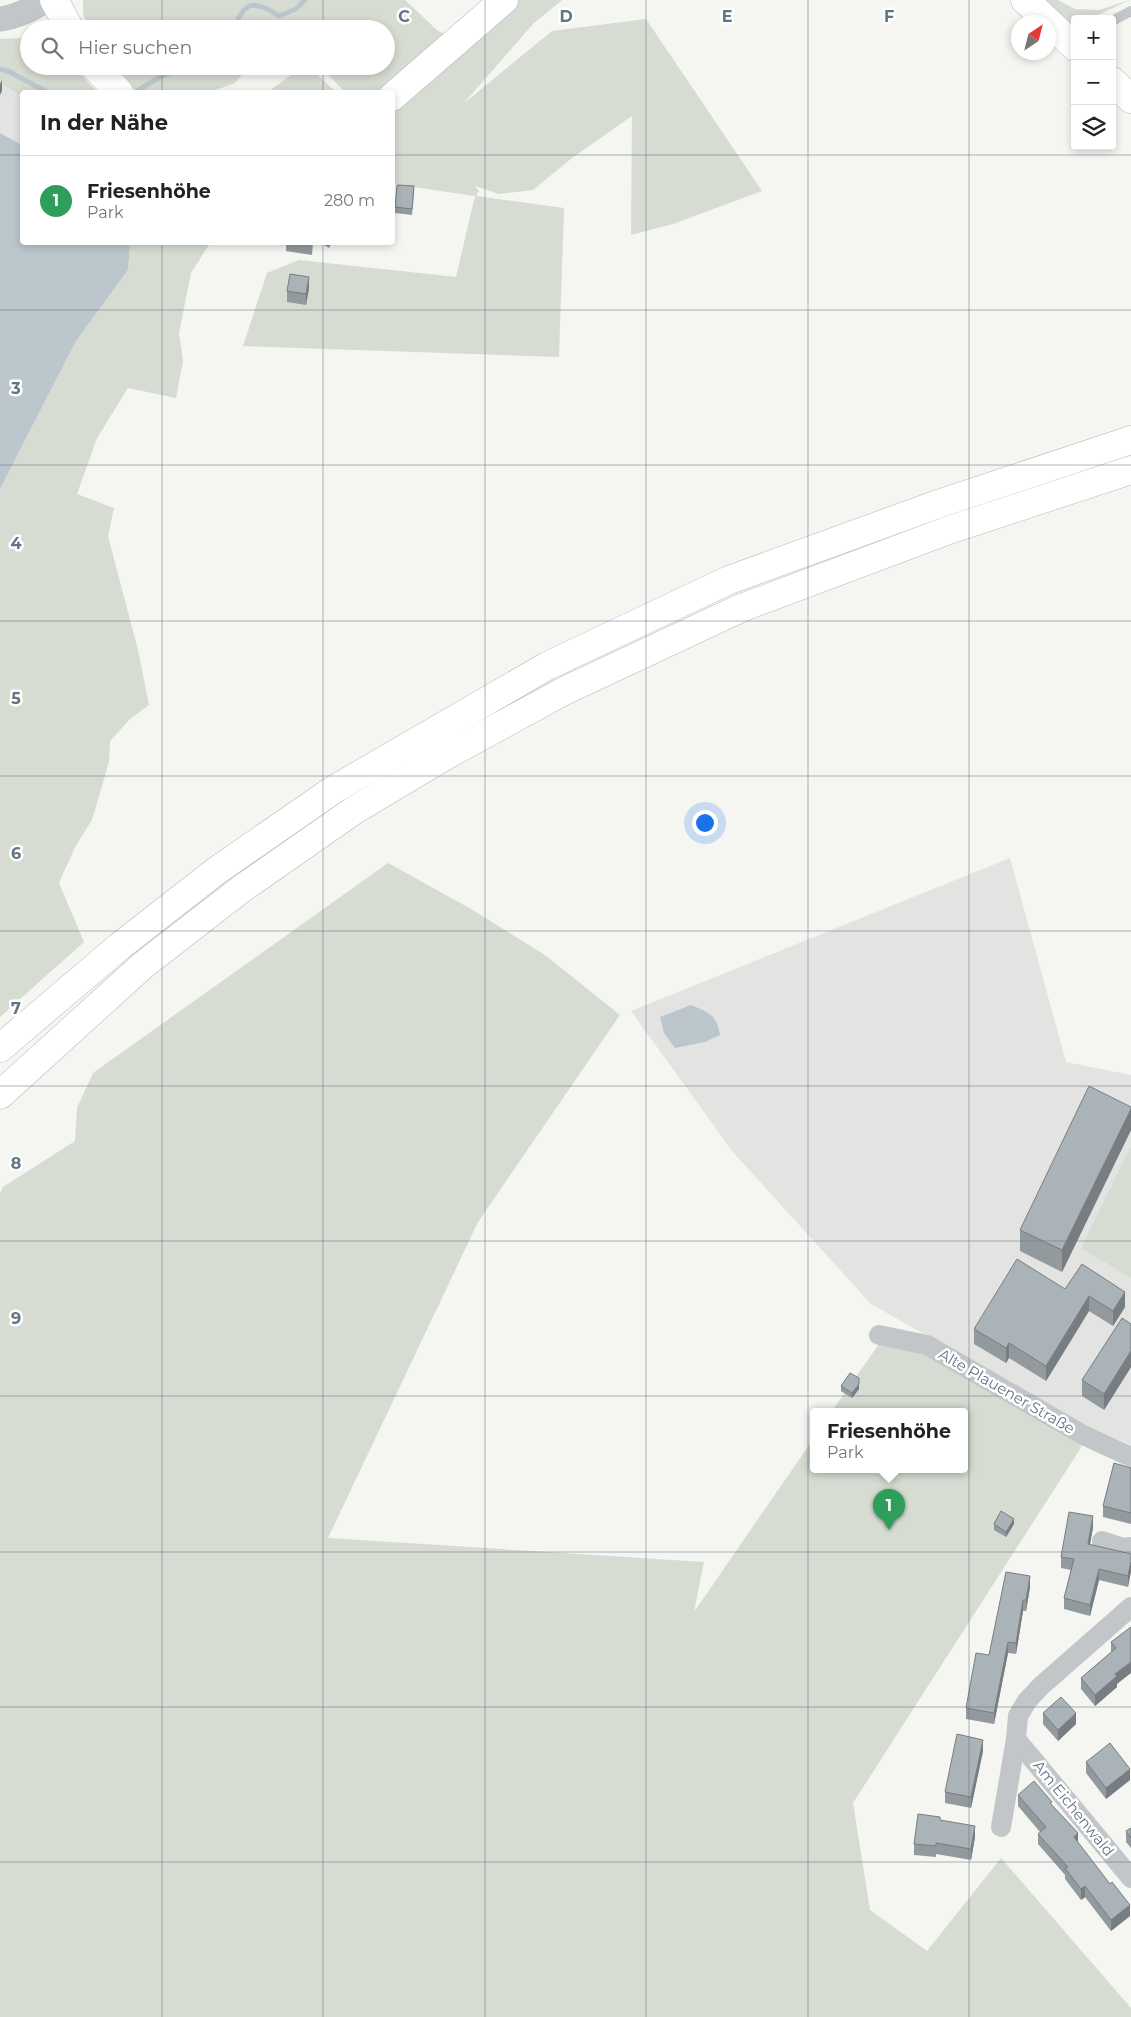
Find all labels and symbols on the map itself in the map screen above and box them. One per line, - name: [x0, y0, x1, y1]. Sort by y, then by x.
- text: C: [398, 7, 410, 26]
- text: D: [559, 7, 573, 26]
- text: E: [722, 7, 732, 26]
- text: F: [884, 7, 894, 26]
- north arrow: [1011, 15, 1056, 60]
- text: 3: [10, 379, 21, 398]
- text: 4: [10, 534, 22, 553]
- text: 5: [11, 689, 21, 708]
- your location: [692, 810, 718, 836]
- text: 6: [11, 844, 21, 863]
- text: 7: [11, 999, 21, 1018]
- text: 8: [11, 1154, 21, 1173]
- text: 9: [11, 1309, 21, 1328]
- street label: Alte Plauener Straße: [936, 1344, 1078, 1438]
- pin: 1: [873, 1489, 905, 1530]
- street label: Am Eichenwald: [1029, 1756, 1119, 1860]

